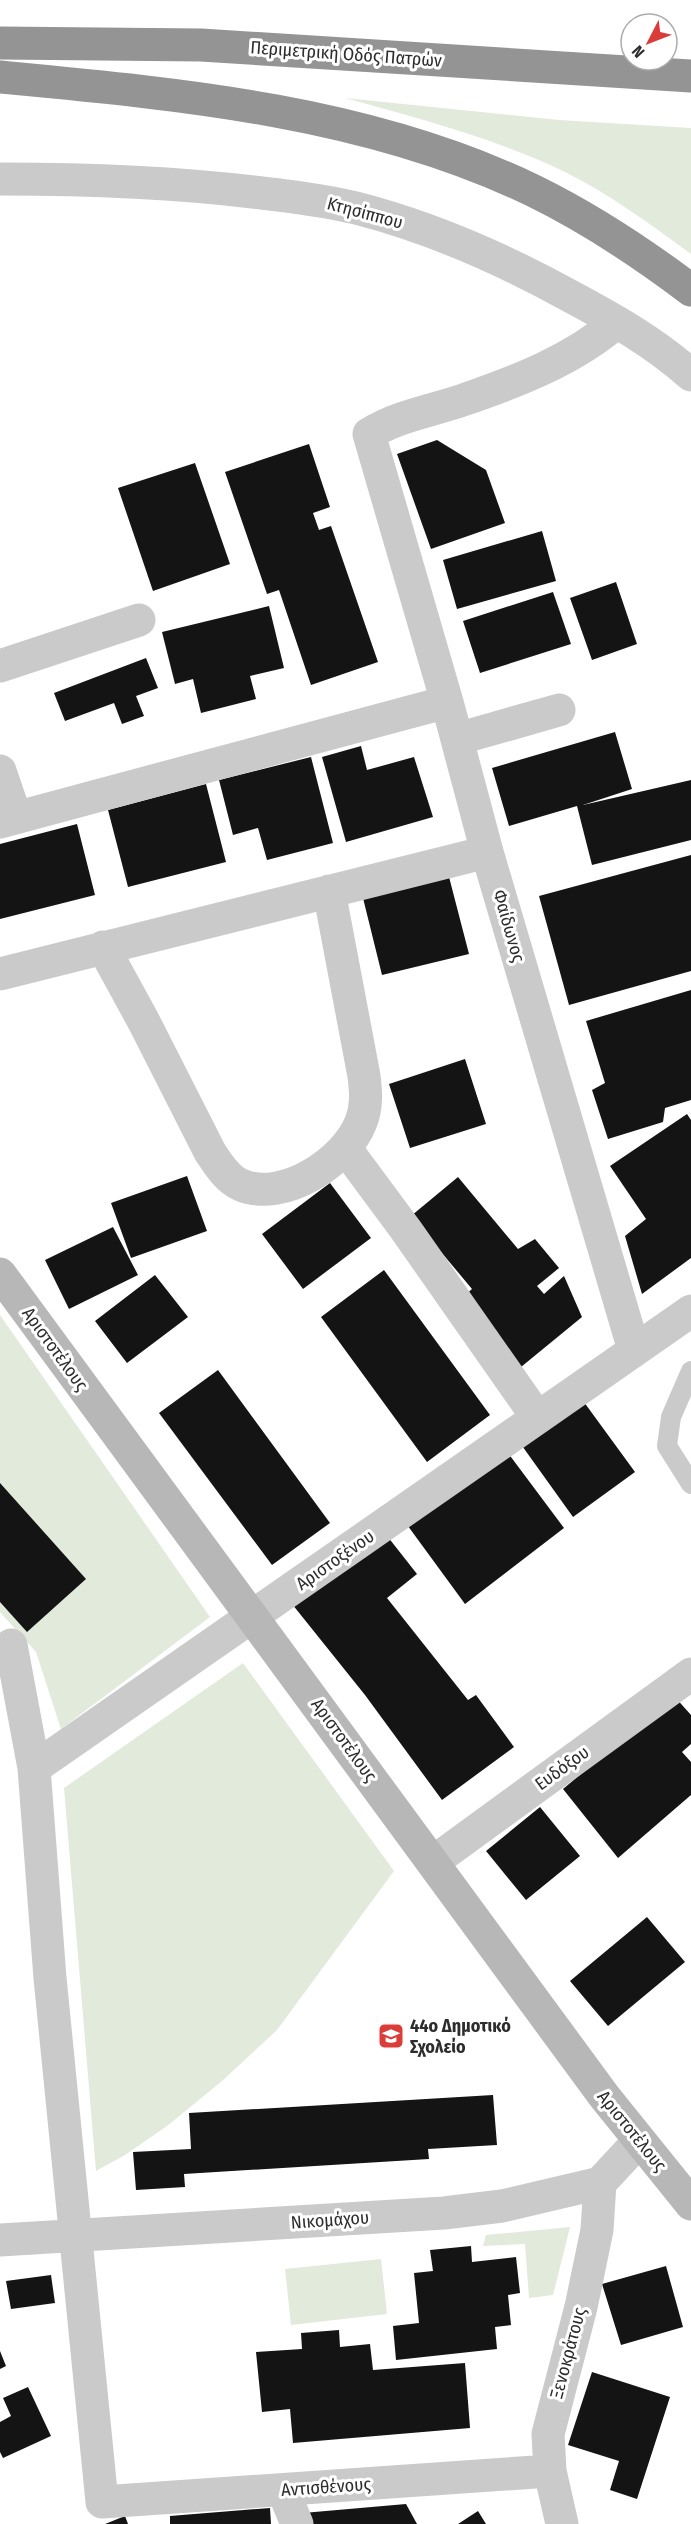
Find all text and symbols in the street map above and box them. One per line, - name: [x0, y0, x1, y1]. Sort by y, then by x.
- north arrow: [619, 12, 679, 72]
- street label: Περιμετρική Οδός Πατρών: [250, 36, 443, 72]
- text: N: [628, 42, 648, 62]
- street label: Κτησίππου: [325, 192, 405, 234]
- street label: Φαίδωνος: [488, 887, 530, 965]
- street label: Αριστοτέλους: [17, 1303, 93, 1395]
- street label: Αριστοξένου: [292, 1525, 378, 1595]
- street label: Αριστοτέλους: [306, 1694, 382, 1786]
- street label: Ευδόξου: [531, 1741, 593, 1795]
- place label: 44ο Δημοτικό Σχολείο: [410, 2015, 511, 2058]
- school or university icon: 44ο Δημοτικό Σχολείο: [376, 2021, 406, 2051]
- street label: Αριστοτέλους: [593, 2086, 672, 2176]
- street label: Νικομάχου: [290, 2206, 370, 2234]
- street label: Ξενοκράτους: [545, 2305, 591, 2401]
- street label: Αντισθένους: [280, 2473, 372, 2501]

